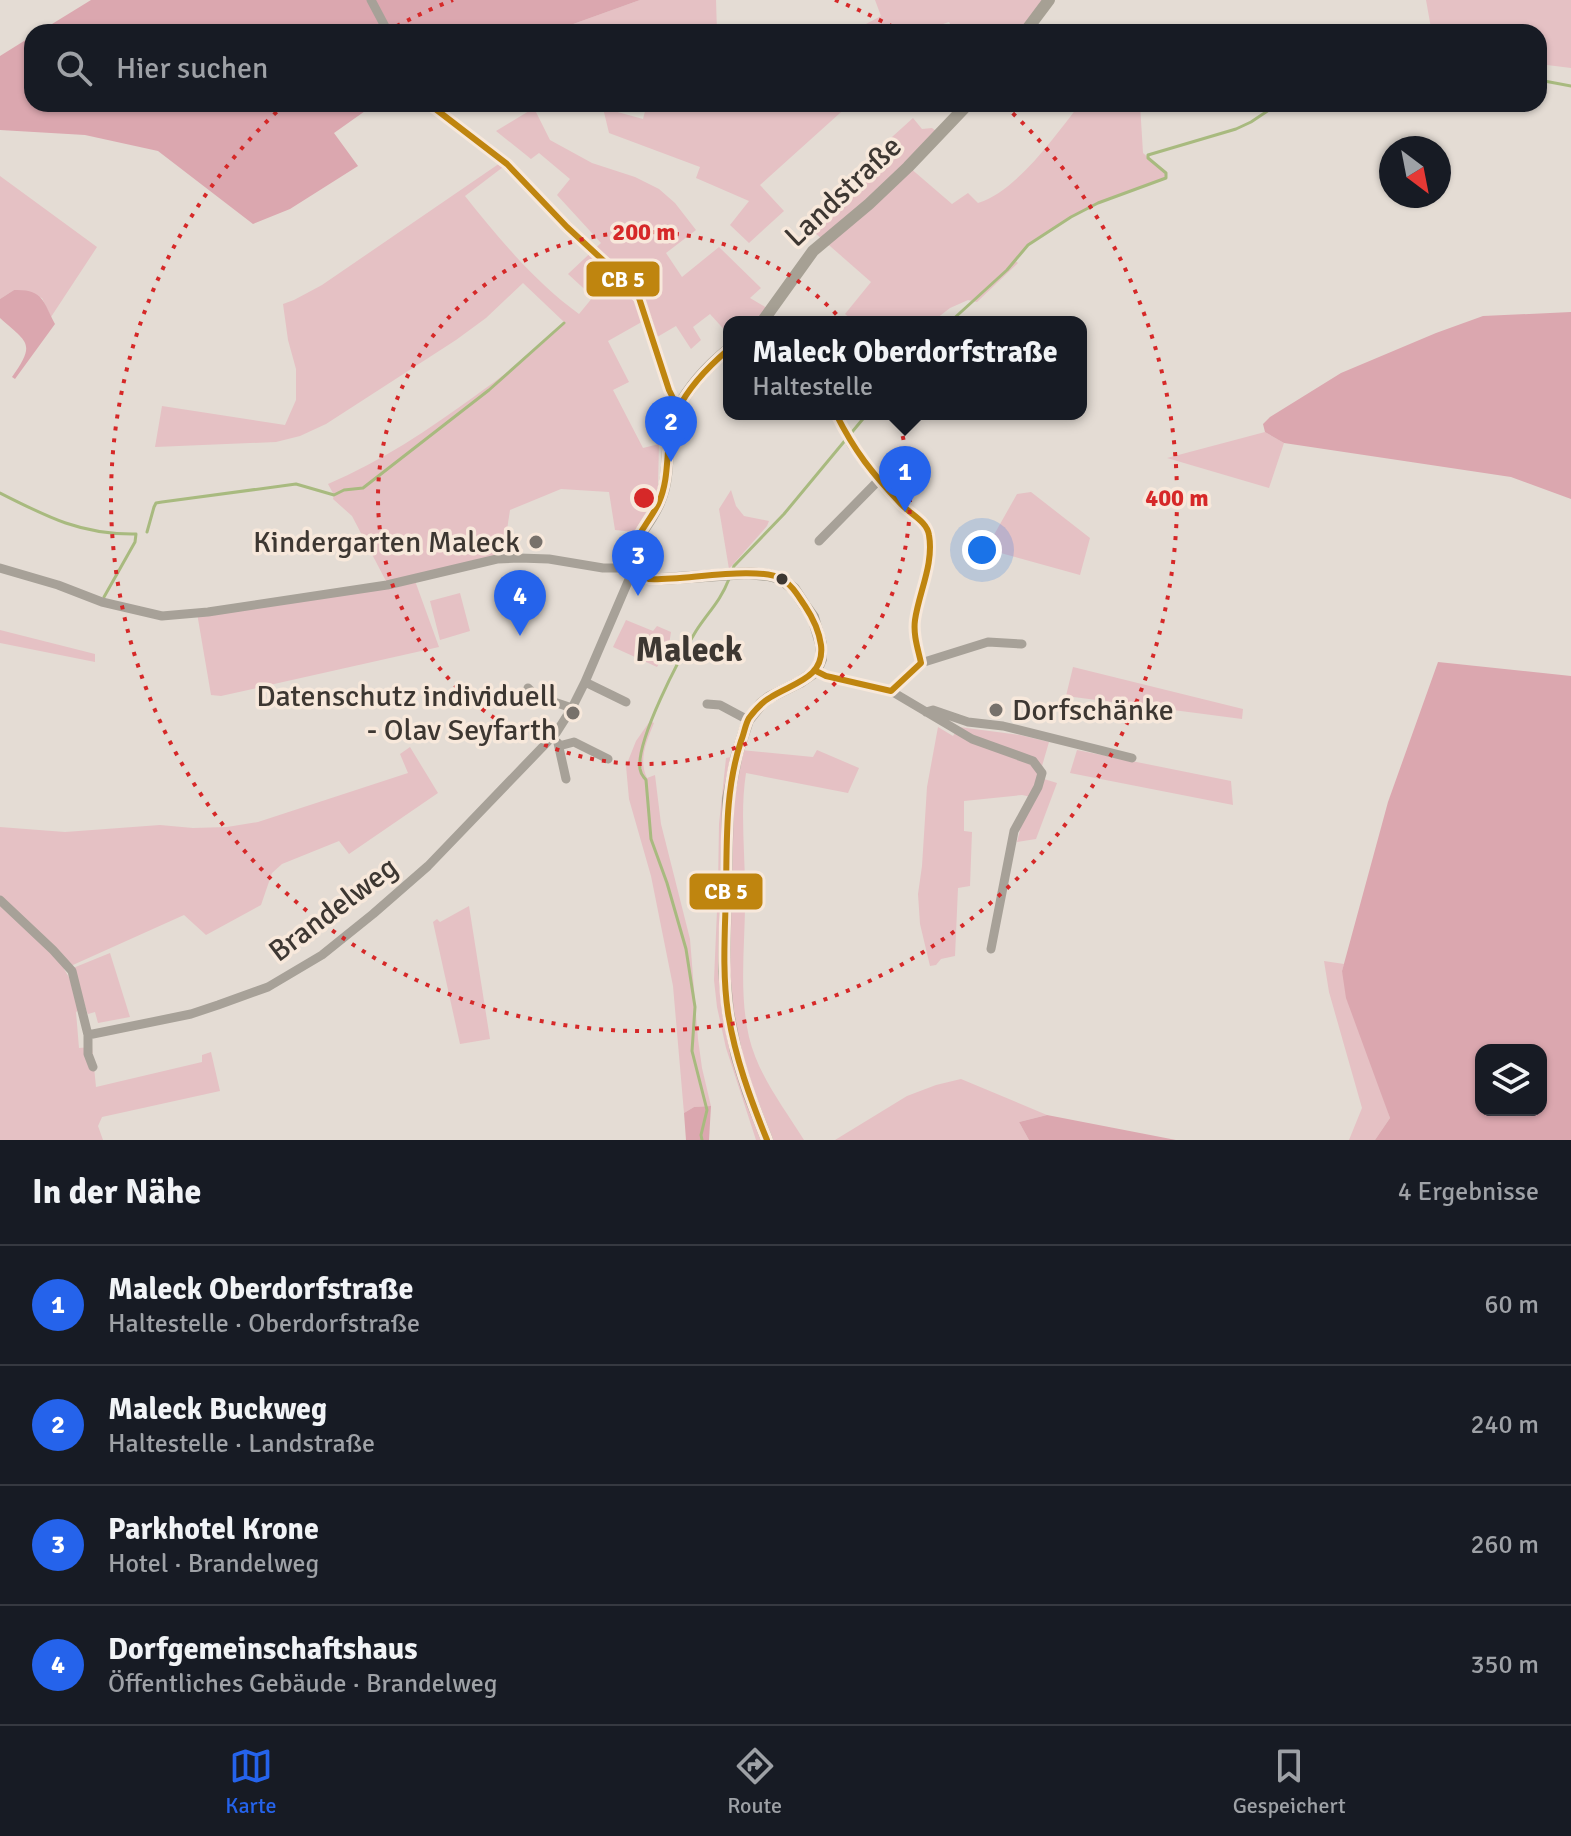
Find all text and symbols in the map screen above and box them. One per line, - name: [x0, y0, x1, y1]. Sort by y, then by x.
- search box: [24, 24, 1547, 112]
- icon: search: [52, 46, 96, 90]
- text: Hier suchen: [116, 50, 268, 87]
- street label: Landstraße: [777, 128, 909, 255]
- north arrow: [1379, 136, 1451, 208]
- text: 200 m: [612, 217, 676, 247]
- line badge: CB 5: [585, 260, 661, 298]
- text: CB 5: [601, 266, 645, 293]
- popup: [723, 316, 1087, 420]
- text: Maleck Oberdorfstraße: [752, 334, 1058, 371]
- text: Haltestelle: [752, 371, 873, 403]
- pin: 2: [645, 396, 697, 462]
- pin: 1: [879, 446, 931, 512]
- text: 400 m: [1145, 483, 1209, 513]
- centre of rings: [630, 484, 658, 512]
- place label: Kindergarten Maleck: [253, 524, 520, 561]
- pin: 3: [612, 530, 664, 596]
- your location: [962, 530, 1002, 570]
- marker: Kindergarten Maleck: [527, 533, 545, 551]
- pin: 4: [494, 570, 546, 636]
- unlabelled marker: [774, 571, 790, 587]
- district label: Maleck: [636, 629, 743, 671]
- place label: Datenschutz individuell - Olav Seyfarth: [256, 678, 557, 749]
- place label: Dorfschänke: [1012, 692, 1174, 729]
- marker: Dorfschänke: [987, 701, 1005, 719]
- marker: Datenschutz individuell - Olav Seyfarth: [564, 704, 582, 722]
- street label: Brandelweg: [262, 849, 405, 970]
- line badge: CB 5: [688, 872, 764, 911]
- text: CB 5: [704, 878, 748, 905]
- map controls: [1475, 1044, 1547, 1116]
- button: layers: [1475, 1044, 1547, 1116]
- text: In der Nähe: [32, 1171, 201, 1213]
- text: 4 Ergebnisse: [1398, 1176, 1539, 1208]
- text: Maleck Oberdorfstraße: [108, 1271, 413, 1308]
- text: 1: [51, 1289, 65, 1321]
- text: 60 m: [1484, 1289, 1539, 1321]
- text: Haltestelle · Oberdorfstraße: [108, 1308, 420, 1340]
- text: Maleck Buckweg: [108, 1391, 327, 1428]
- text: 2: [51, 1409, 65, 1441]
- text: 240 m: [1470, 1409, 1539, 1441]
- text: Haltestelle · Landstraße: [108, 1428, 375, 1460]
- text: Parkhotel Krone: [108, 1511, 319, 1548]
- text: 3: [51, 1529, 65, 1561]
- text: 260 m: [1470, 1529, 1539, 1561]
- text: Hotel · Brandelweg: [108, 1548, 319, 1580]
- text: Dorfgemeinschaftshaus: [108, 1631, 418, 1668]
- text: 4: [51, 1649, 65, 1681]
- text: 350 m: [1470, 1649, 1539, 1681]
- text: Öffentliches Gebäude · Brandelweg: [108, 1668, 497, 1700]
- tab: Karte: [225, 1744, 277, 1819]
- tab: Route: [727, 1744, 782, 1819]
- tab: Gespeichert: [1233, 1744, 1346, 1819]

